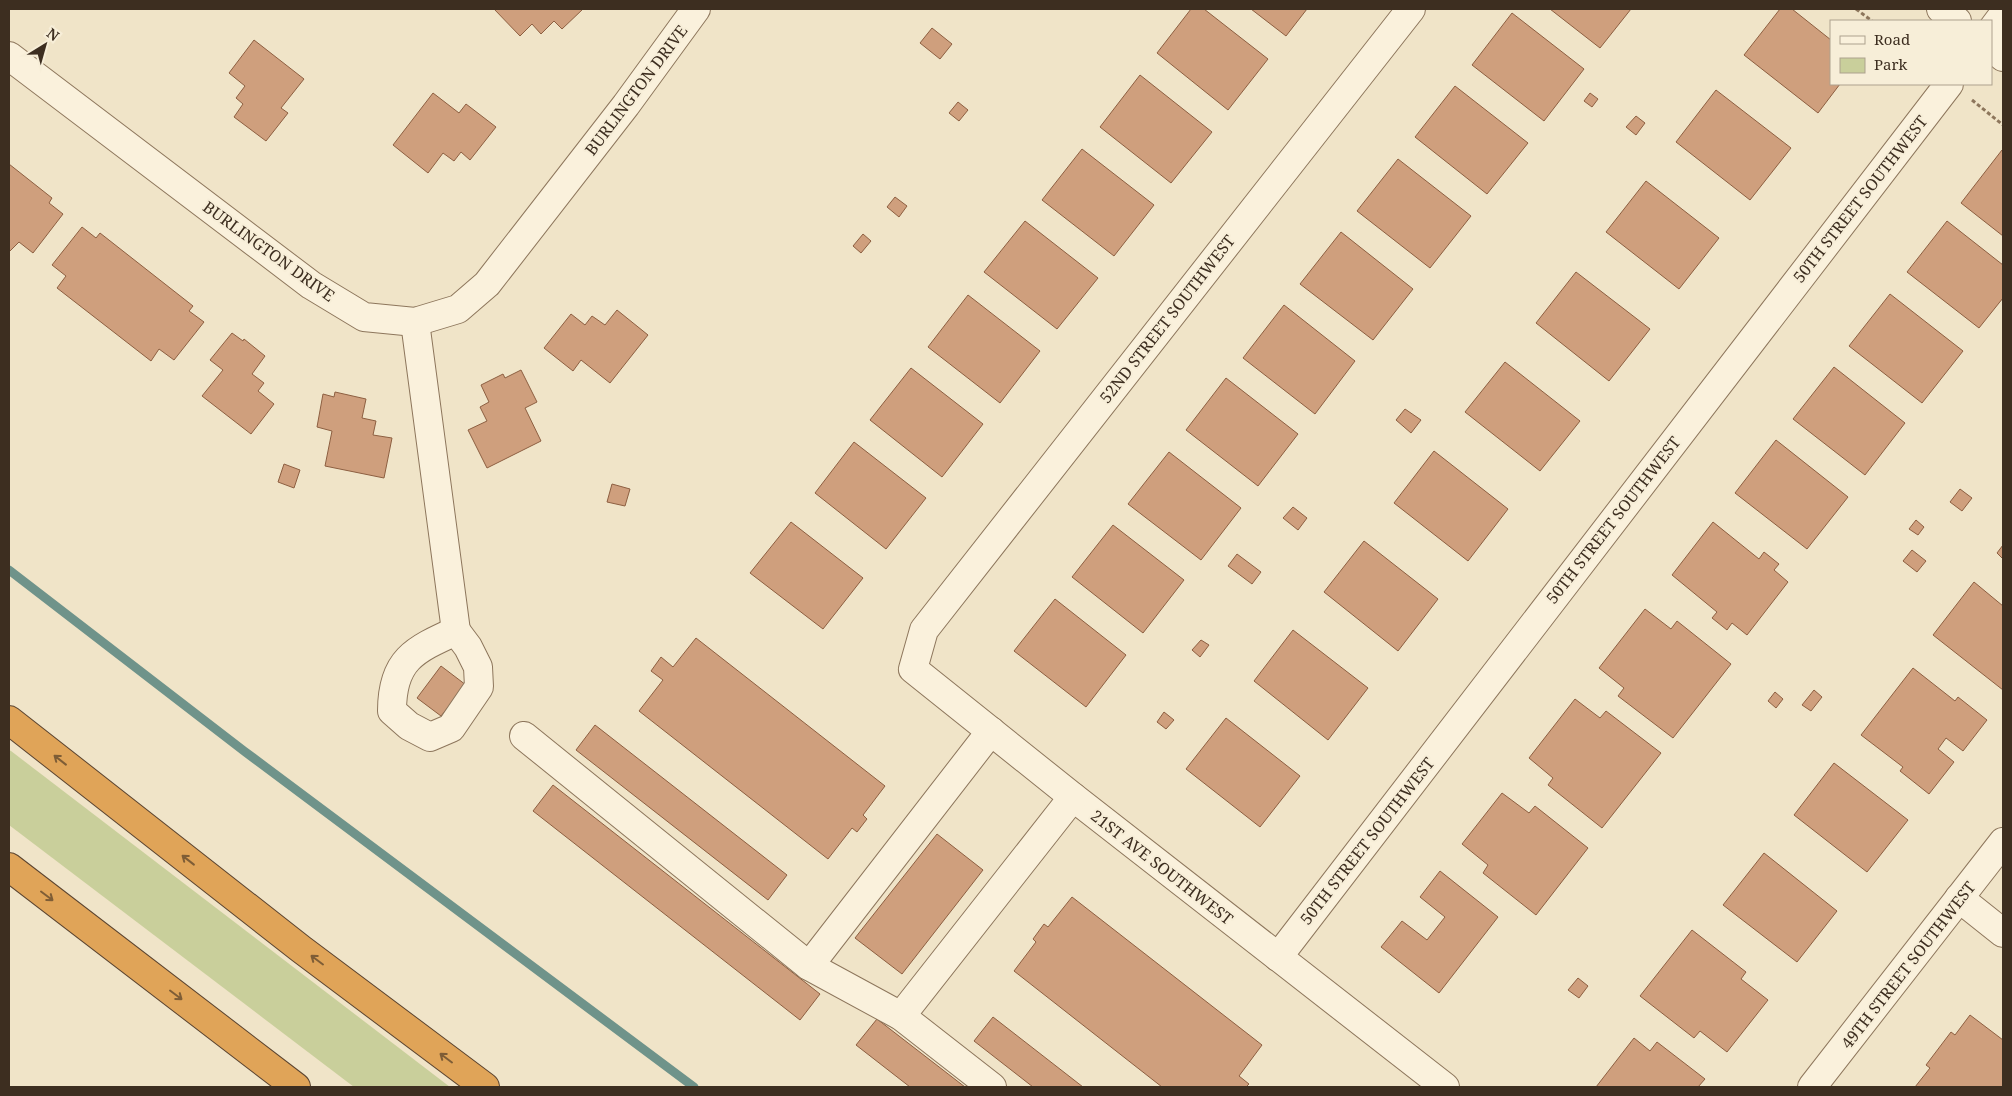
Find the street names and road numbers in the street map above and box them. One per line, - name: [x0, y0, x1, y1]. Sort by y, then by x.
- street label: BURLINGTON DRIVE: [580, 20, 692, 160]
- street label: 50TH STREET SOUTHWEST: [1788, 111, 1932, 287]
- street label: BURLINGTON DRIVE: [199, 196, 339, 306]
- street label: 52ND STREET SOUTHWEST: [1094, 230, 1240, 408]
- street label: 50TH STREET SOUTHWEST: [1541, 432, 1685, 608]
- street label: 50TH STREET SOUTHWEST: [1295, 753, 1439, 929]
- street label: 21ST AVE SOUTHWEST: [1086, 805, 1238, 930]
- street label: 49TH STREET SOUTHWEST: [1836, 877, 1980, 1053]

